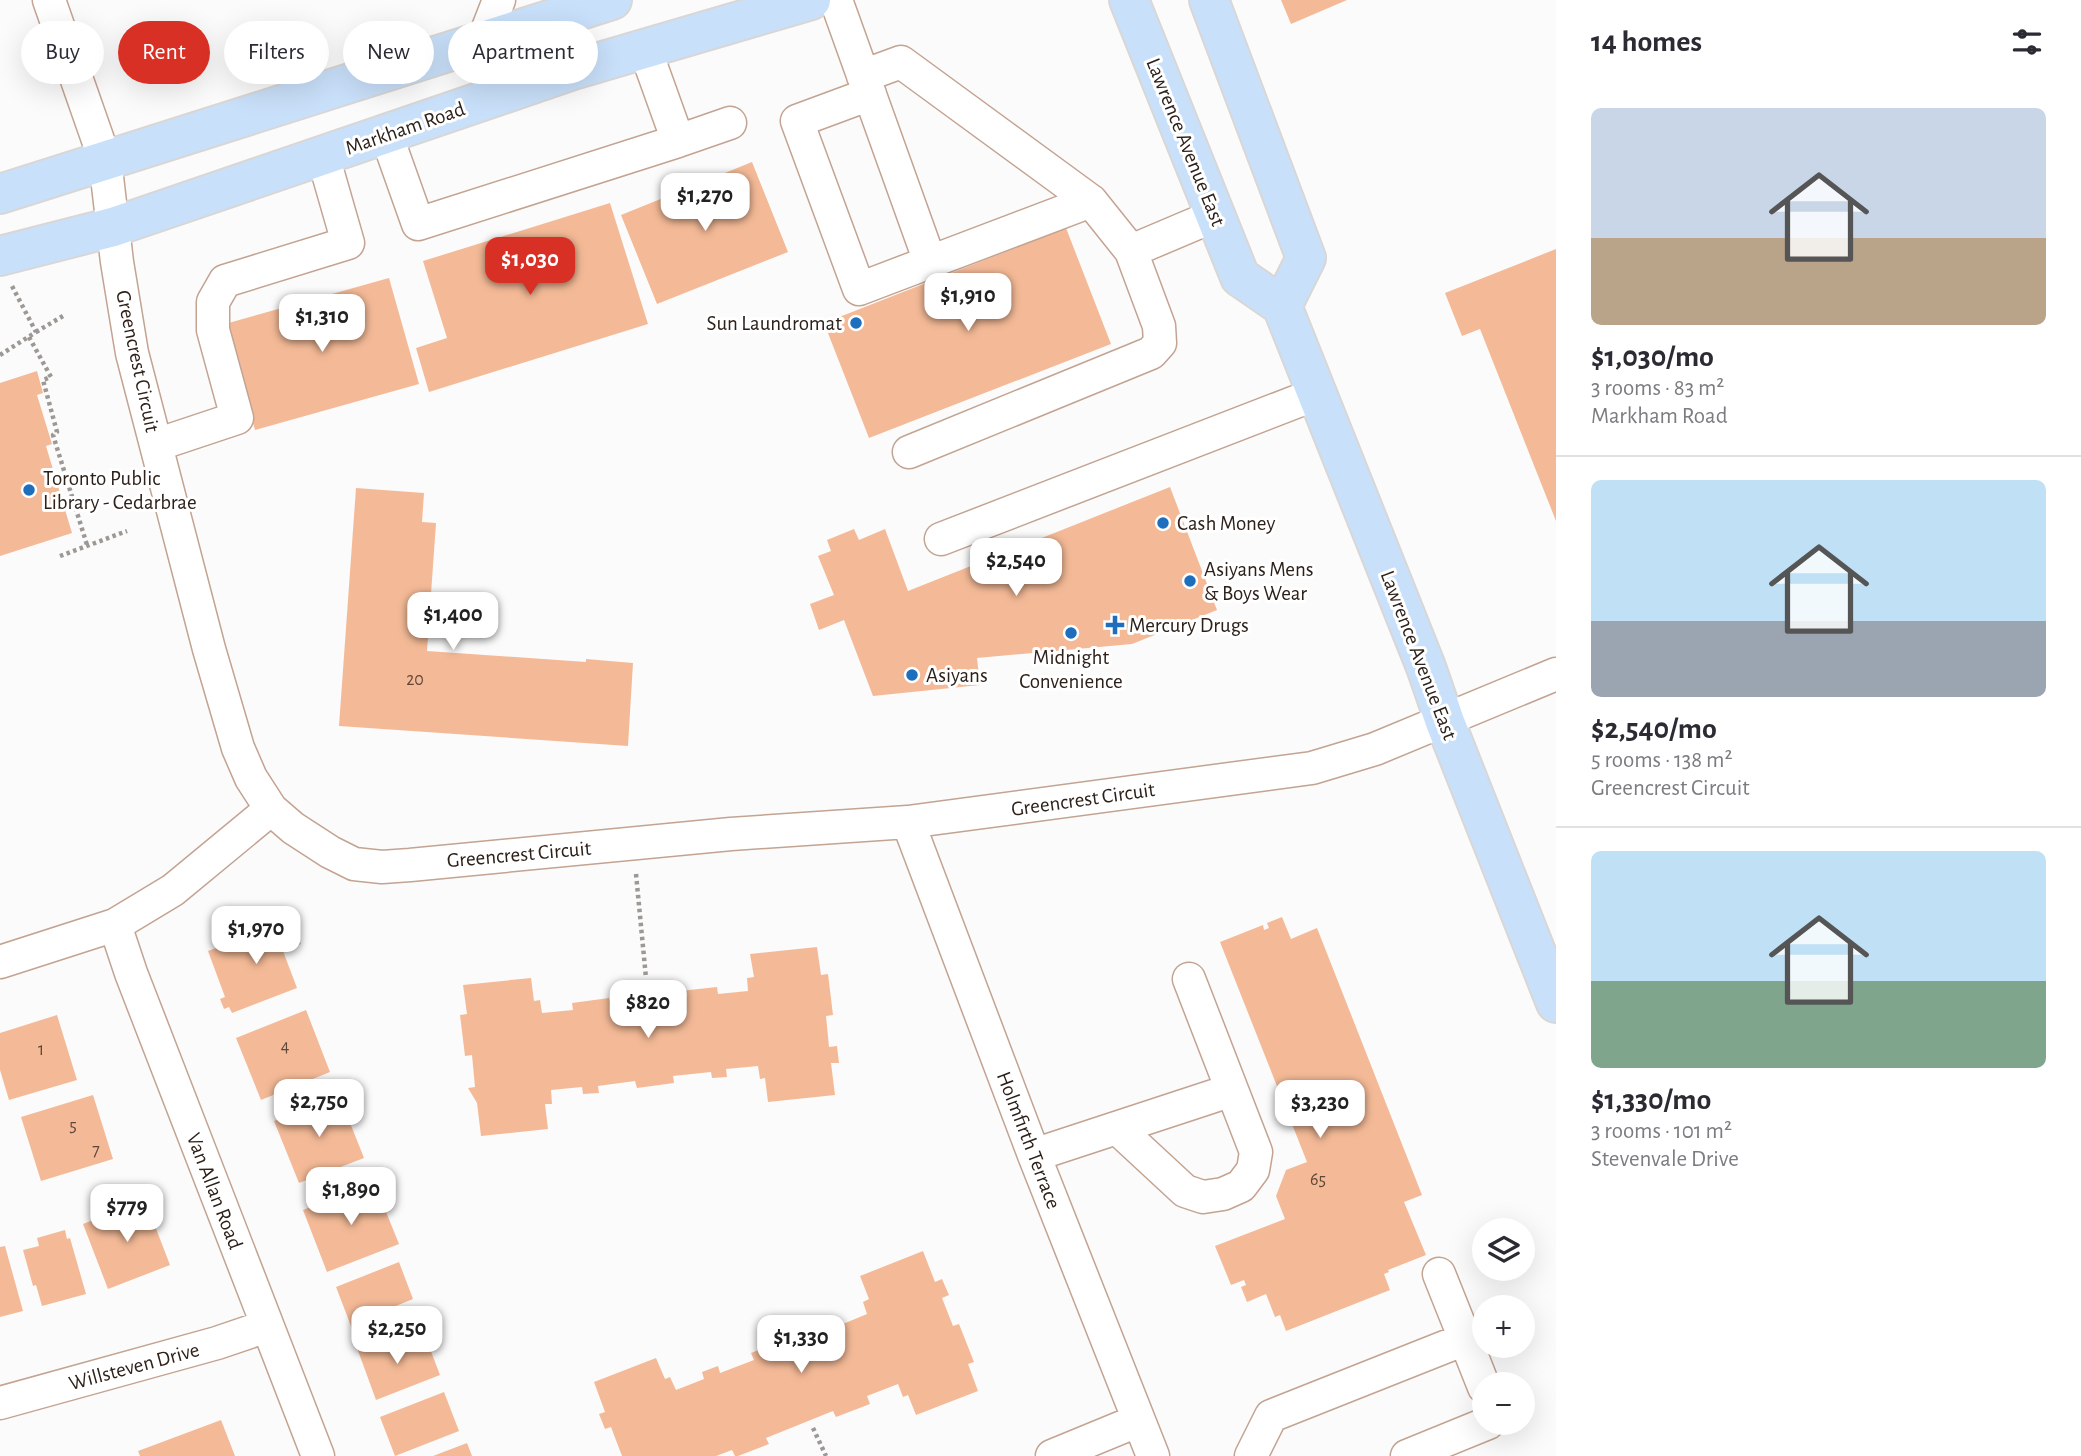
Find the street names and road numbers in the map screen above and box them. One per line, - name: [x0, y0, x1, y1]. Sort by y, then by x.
- street label: Lawrence Avenue East: [1142, 55, 1229, 230]
- street label: Markham Road: [343, 98, 468, 159]
- street label: Greencrest Circuit: [112, 288, 163, 434]
- street label: Lawrence Avenue East: [1377, 568, 1461, 743]
- street label: Greencrest Circuit: [1010, 779, 1156, 820]
- street label: Greencrest Circuit: [446, 838, 592, 871]
- street label: Holmfirth Terrace: [993, 1069, 1064, 1212]
- street label: Van Allan Road: [183, 1130, 246, 1252]
- street label: Willsteven Drive: [67, 1339, 202, 1394]

